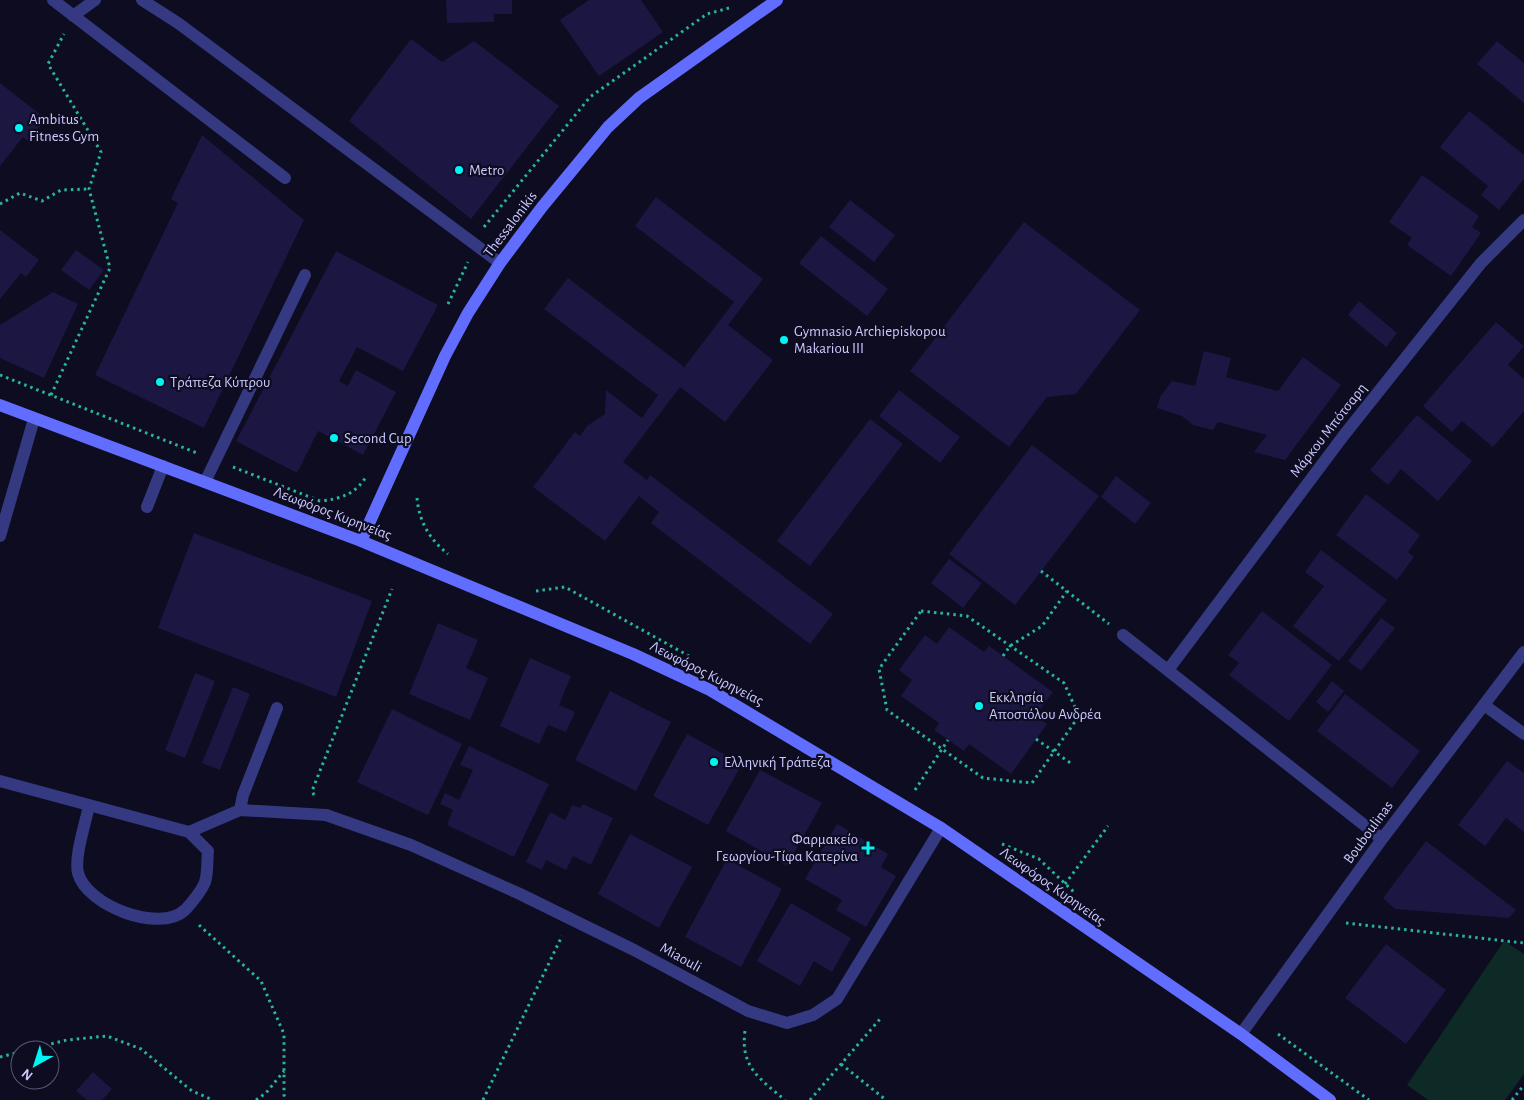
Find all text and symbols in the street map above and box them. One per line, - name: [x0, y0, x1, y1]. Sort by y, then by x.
- place label: Ambitus Fitness Gym: [29, 112, 99, 144]
- marker: Ambitus Fitness Gym: [13, 122, 25, 134]
- place label: Metro: [469, 163, 504, 178]
- marker: Metro: [453, 164, 465, 176]
- street label: Thessalonikis: [481, 189, 540, 260]
- place label: Gymnasio Archiepiskopou Makariou III: [794, 324, 946, 356]
- marker: Gymnasio Archiepiskopou Makariou III: [778, 334, 790, 346]
- place label: Τράπεζα Κύπρου: [170, 375, 270, 390]
- marker: Τράπεζα Κύπρου: [154, 376, 166, 388]
- street label: Μάρκου Μπότσαρη: [1287, 381, 1370, 480]
- place label: Second Cup: [344, 431, 412, 446]
- marker: Second Cup: [328, 432, 340, 444]
- street label: Λεωφόρος Κυρηνείας: [272, 484, 394, 543]
- street label: Λεωφόρος Κυρηνείας: [648, 638, 766, 709]
- place label: Εκκλησία Αποστόλου Ανδρέα: [989, 690, 1102, 722]
- marker: Εκκλησία Αποστόλου Ανδρέα: [973, 700, 985, 712]
- place label: Ελληνική Τράπεζα: [724, 755, 831, 770]
- marker: Ελληνική Τράπεζα: [708, 756, 720, 768]
- street label: Bouboulinas: [1341, 798, 1396, 866]
- place label: Φαρμακείο Γεωργίου-Τίφα Κατερίνα: [716, 832, 858, 864]
- marker: Φαρμακείο Γεωργίου-Τίφα Κατερίνα: [862, 842, 874, 854]
- street label: Λεωφόρος Κυρηνείας: [997, 844, 1108, 929]
- street label: Miaouli: [658, 940, 704, 975]
- north arrow: [10, 1040, 60, 1090]
- text: N: [19, 1066, 36, 1083]

